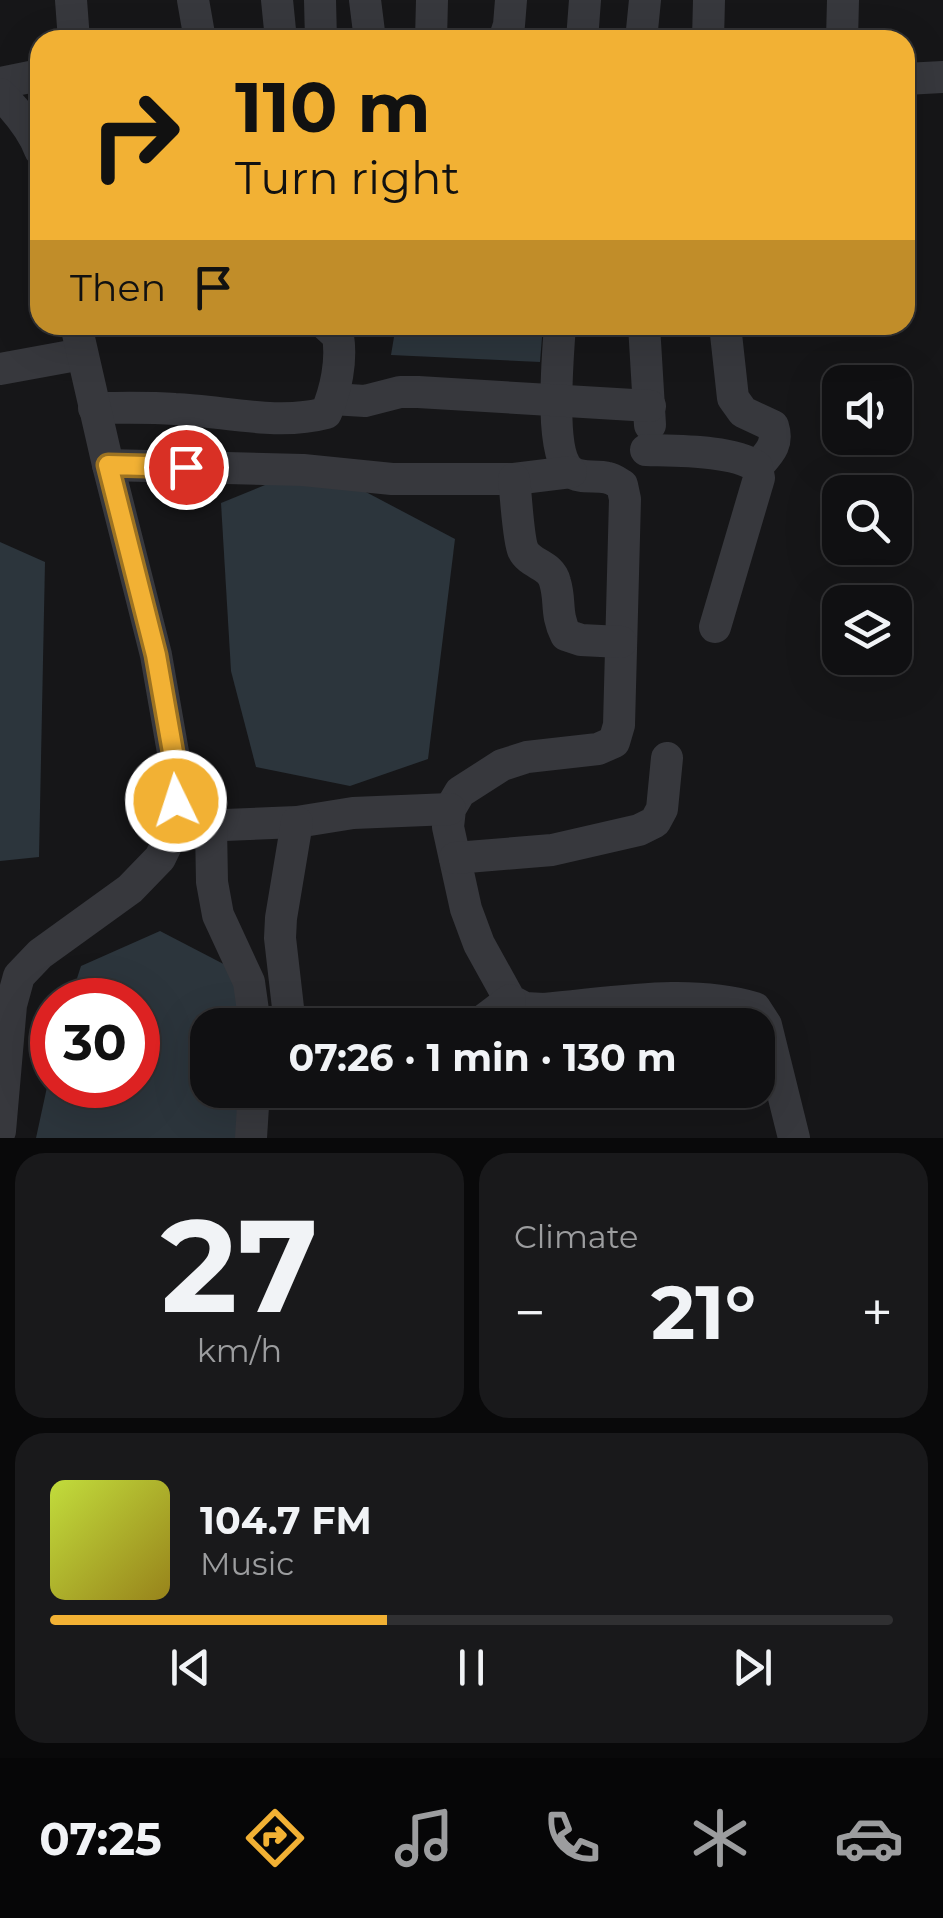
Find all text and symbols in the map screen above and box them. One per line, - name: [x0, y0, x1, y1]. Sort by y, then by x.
- text: 110 m: [235, 64, 431, 150]
- icon: right: [70, 70, 200, 200]
- text: Turn right: [235, 150, 460, 205]
- icon: arrive: [186, 260, 241, 315]
- text: Then: [70, 264, 166, 311]
- map controls: [822, 365, 912, 675]
- button: sound: [822, 365, 912, 455]
- pin: [144, 425, 229, 510]
- icon: arrive: [159, 440, 214, 495]
- button: search: [822, 475, 912, 565]
- button: layers: [822, 585, 912, 675]
- position arrow: [124, 749, 228, 853]
- speed limit sign: 30: [30, 978, 160, 1108]
- text: 07:26 · 1 min · 130 m: [288, 1034, 677, 1081]
- text: 27: [161, 1186, 318, 1345]
- text: Climate: [514, 1217, 638, 1256]
- text: 21°: [651, 1266, 756, 1358]
- text: −: [514, 1279, 546, 1346]
- text: +: [861, 1279, 893, 1346]
- text: km/h: [197, 1331, 282, 1370]
- text: 104.7 FM: [200, 1497, 372, 1544]
- text: Music: [200, 1544, 294, 1583]
- icon: previous: [163, 1640, 218, 1695]
- icon: pause: [444, 1640, 499, 1695]
- icon: next: [725, 1640, 780, 1695]
- icon: directions: [240, 1803, 310, 1873]
- icon: music: [389, 1803, 459, 1873]
- icon: phone: [537, 1803, 607, 1873]
- icon: climate: [685, 1803, 755, 1873]
- icon: car: [834, 1803, 904, 1873]
- text: 07:25: [39, 1811, 162, 1866]

